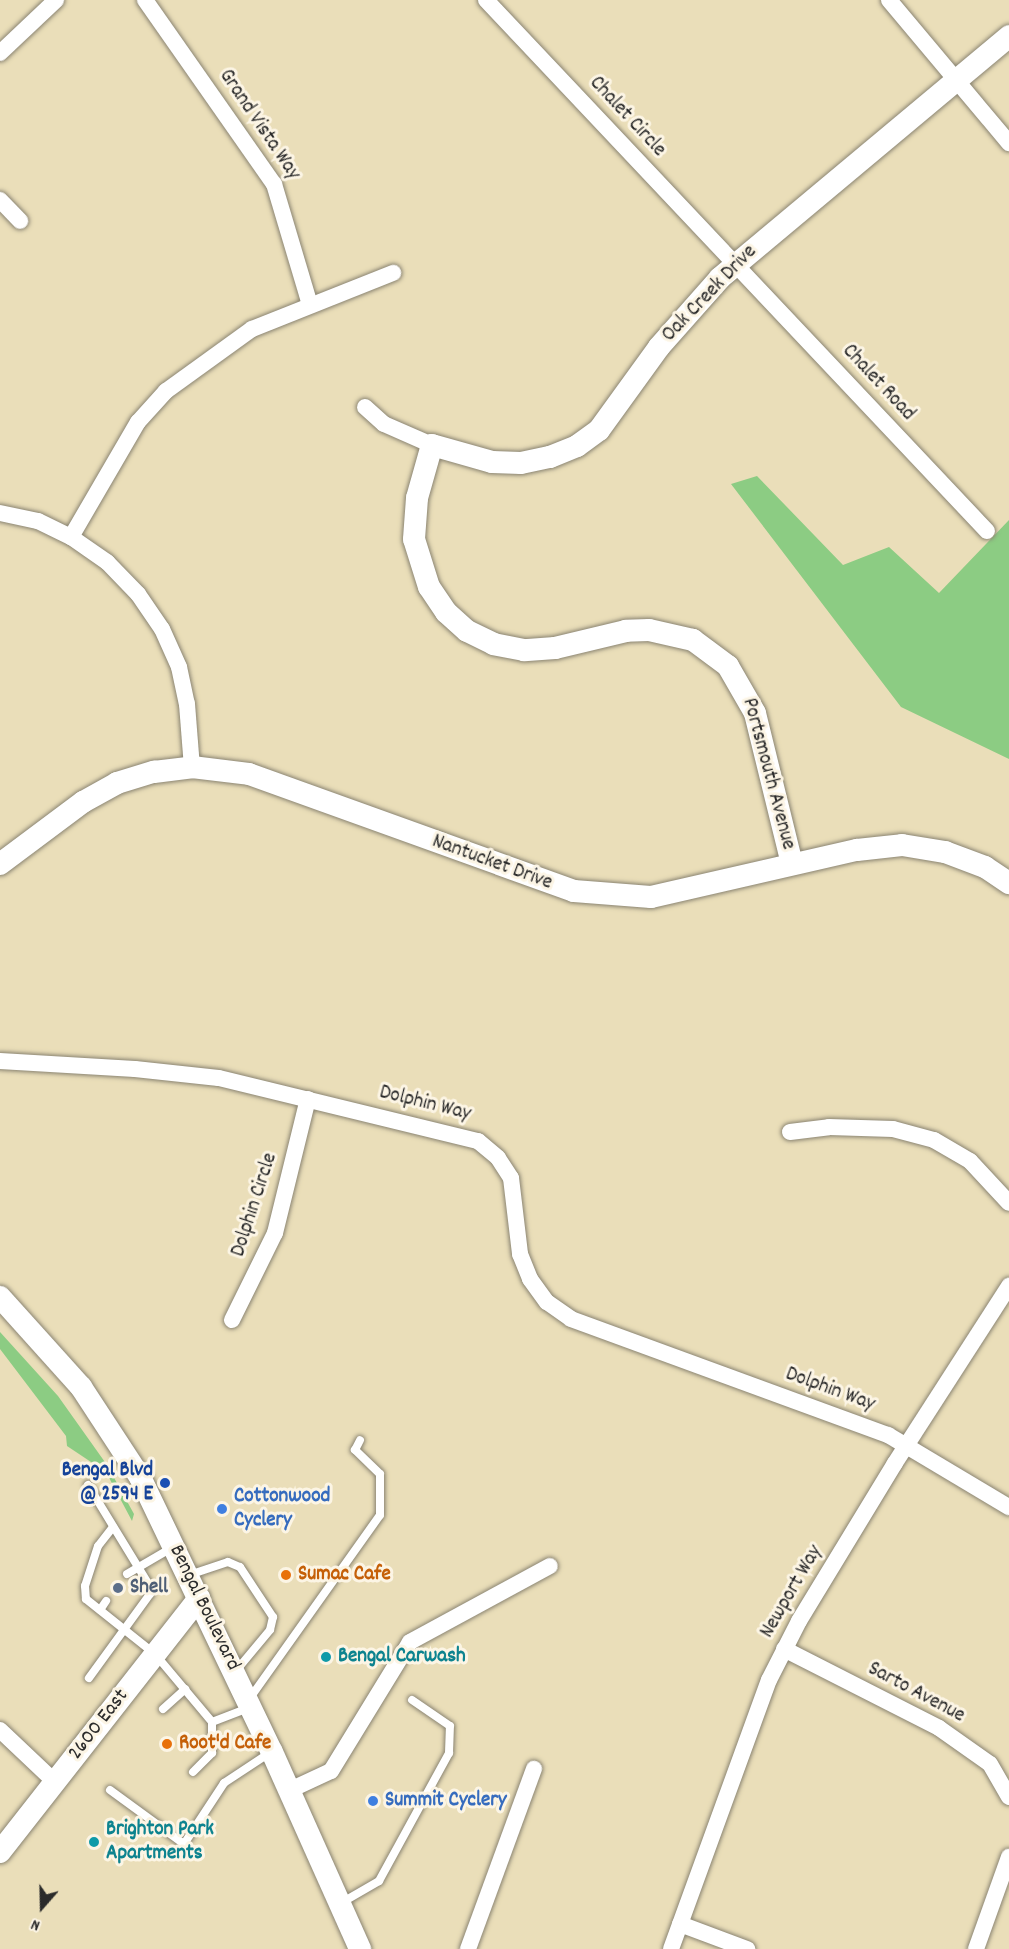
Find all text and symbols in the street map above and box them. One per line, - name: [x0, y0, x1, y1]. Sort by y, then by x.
- street label: Grand Vista Way: [213, 65, 305, 185]
- street label: Chalet Circle: [583, 71, 671, 163]
- street label: Oak Creek Drive: [657, 240, 763, 348]
- street label: Chalet Road: [836, 339, 920, 427]
- street label: Portsmouth Avenue: [736, 696, 800, 852]
- street label: Nantucket Drive: [428, 830, 556, 896]
- street label: Dolphin Way: [377, 1080, 473, 1128]
- street label: Dolphin Circle: [226, 1150, 284, 1260]
- street label: Dolphin Way: [782, 1362, 878, 1418]
- place label: Bengal Blvd @ 2594 E: [62, 1458, 153, 1508]
- marker: Bengal Blvd @ 2594 E: [158, 1476, 172, 1490]
- place label: Cottonwood Cyclery: [234, 1484, 330, 1534]
- marker: Cottonwood Cyclery: [215, 1502, 229, 1516]
- street label: Bengal Boulevard: [163, 1541, 245, 1675]
- street label: Newport Way: [755, 1541, 829, 1643]
- place label: Sumac Cafe: [298, 1562, 391, 1588]
- marker: Sumac Cafe: [279, 1568, 293, 1582]
- place label: Shell: [130, 1575, 168, 1601]
- marker: Shell: [111, 1581, 125, 1595]
- place label: Bengal Carwash: [338, 1644, 466, 1670]
- marker: Bengal Carwash: [319, 1650, 333, 1664]
- street label: Sarto Avenue: [863, 1657, 969, 1729]
- street label: 2600 East: [63, 1684, 135, 1766]
- place label: Root'd Cafe: [179, 1731, 271, 1757]
- marker: Root'd Cafe: [160, 1737, 174, 1751]
- place label: Summit Cyclery: [385, 1788, 506, 1814]
- marker: Summit Cyclery: [366, 1794, 380, 1808]
- place label: Brighton Park Apartments: [106, 1817, 214, 1867]
- marker: Brighton Park Apartments: [87, 1835, 101, 1849]
- north arrow: [12, 1877, 72, 1937]
- text: N: [28, 1912, 43, 1937]

